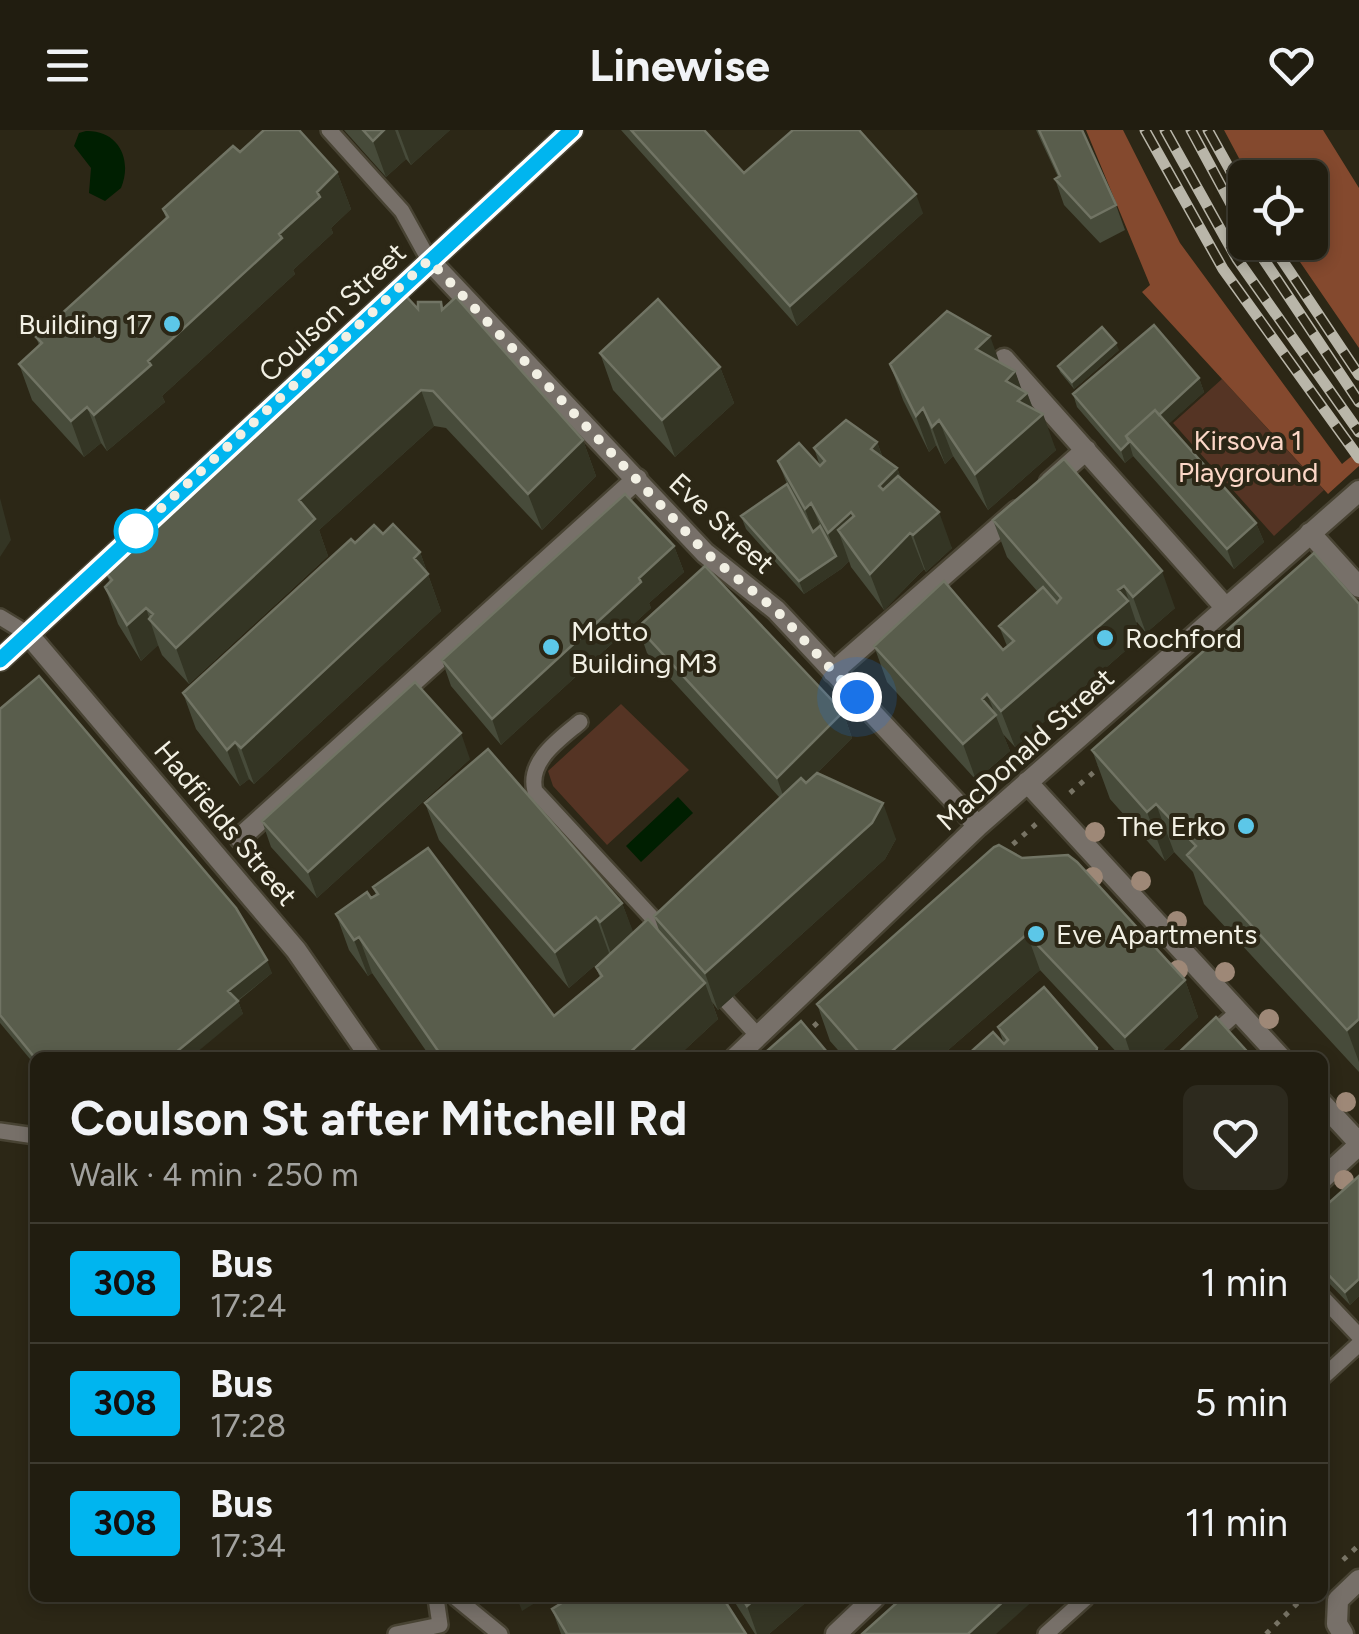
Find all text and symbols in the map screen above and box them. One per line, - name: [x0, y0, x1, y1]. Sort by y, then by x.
- icon: menu: [40, 38, 95, 93]
- text: Linewise: [589, 38, 770, 92]
- icon: heart: [1264, 38, 1319, 93]
- map controls: [1228, 160, 1328, 260]
- button: locate: [1228, 160, 1328, 260]
- street label: Coulson Street: [251, 235, 413, 389]
- place label: Building 17: [18, 307, 152, 341]
- marker: Building 17: [161, 313, 183, 335]
- park label: Kirsova 1 Playground: [1178, 423, 1318, 489]
- street label: Eve Street: [662, 466, 782, 580]
- unlabelled marker: [115, 510, 157, 552]
- place label: Motto Building M3: [571, 614, 717, 680]
- place label: Rochford: [1125, 621, 1242, 655]
- marker: Rochford: [1094, 627, 1116, 649]
- marker: Motto Building M3: [540, 636, 562, 658]
- street label: MacDonald Street: [929, 661, 1121, 837]
- your location: [832, 672, 882, 722]
- street label: Hadfields Street: [147, 734, 305, 912]
- place label: The Erko: [1117, 809, 1226, 843]
- marker: The Erko: [1235, 815, 1257, 837]
- place label: Eve Apartments: [1056, 917, 1257, 951]
- marker: Eve Apartments: [1025, 923, 1047, 945]
- button: heart: [1183, 1085, 1288, 1190]
- text: Coulson St after Mitchell Rd: [70, 1089, 687, 1147]
- text: Walk · 4 min · 250 m: [70, 1156, 358, 1194]
- text: Bus: [210, 1241, 273, 1287]
- text: 1 min: [1201, 1260, 1288, 1306]
- text: 308: [93, 1262, 157, 1304]
- text: 17:24: [210, 1287, 286, 1325]
- text: Bus: [210, 1361, 273, 1407]
- text: 5 min: [1194, 1380, 1288, 1426]
- text: 308: [93, 1382, 157, 1424]
- text: 17:28: [210, 1407, 286, 1445]
- text: Bus: [210, 1481, 273, 1527]
- text: 11 min: [1185, 1500, 1288, 1546]
- text: 308: [93, 1502, 157, 1544]
- text: 17:34: [210, 1527, 286, 1565]

